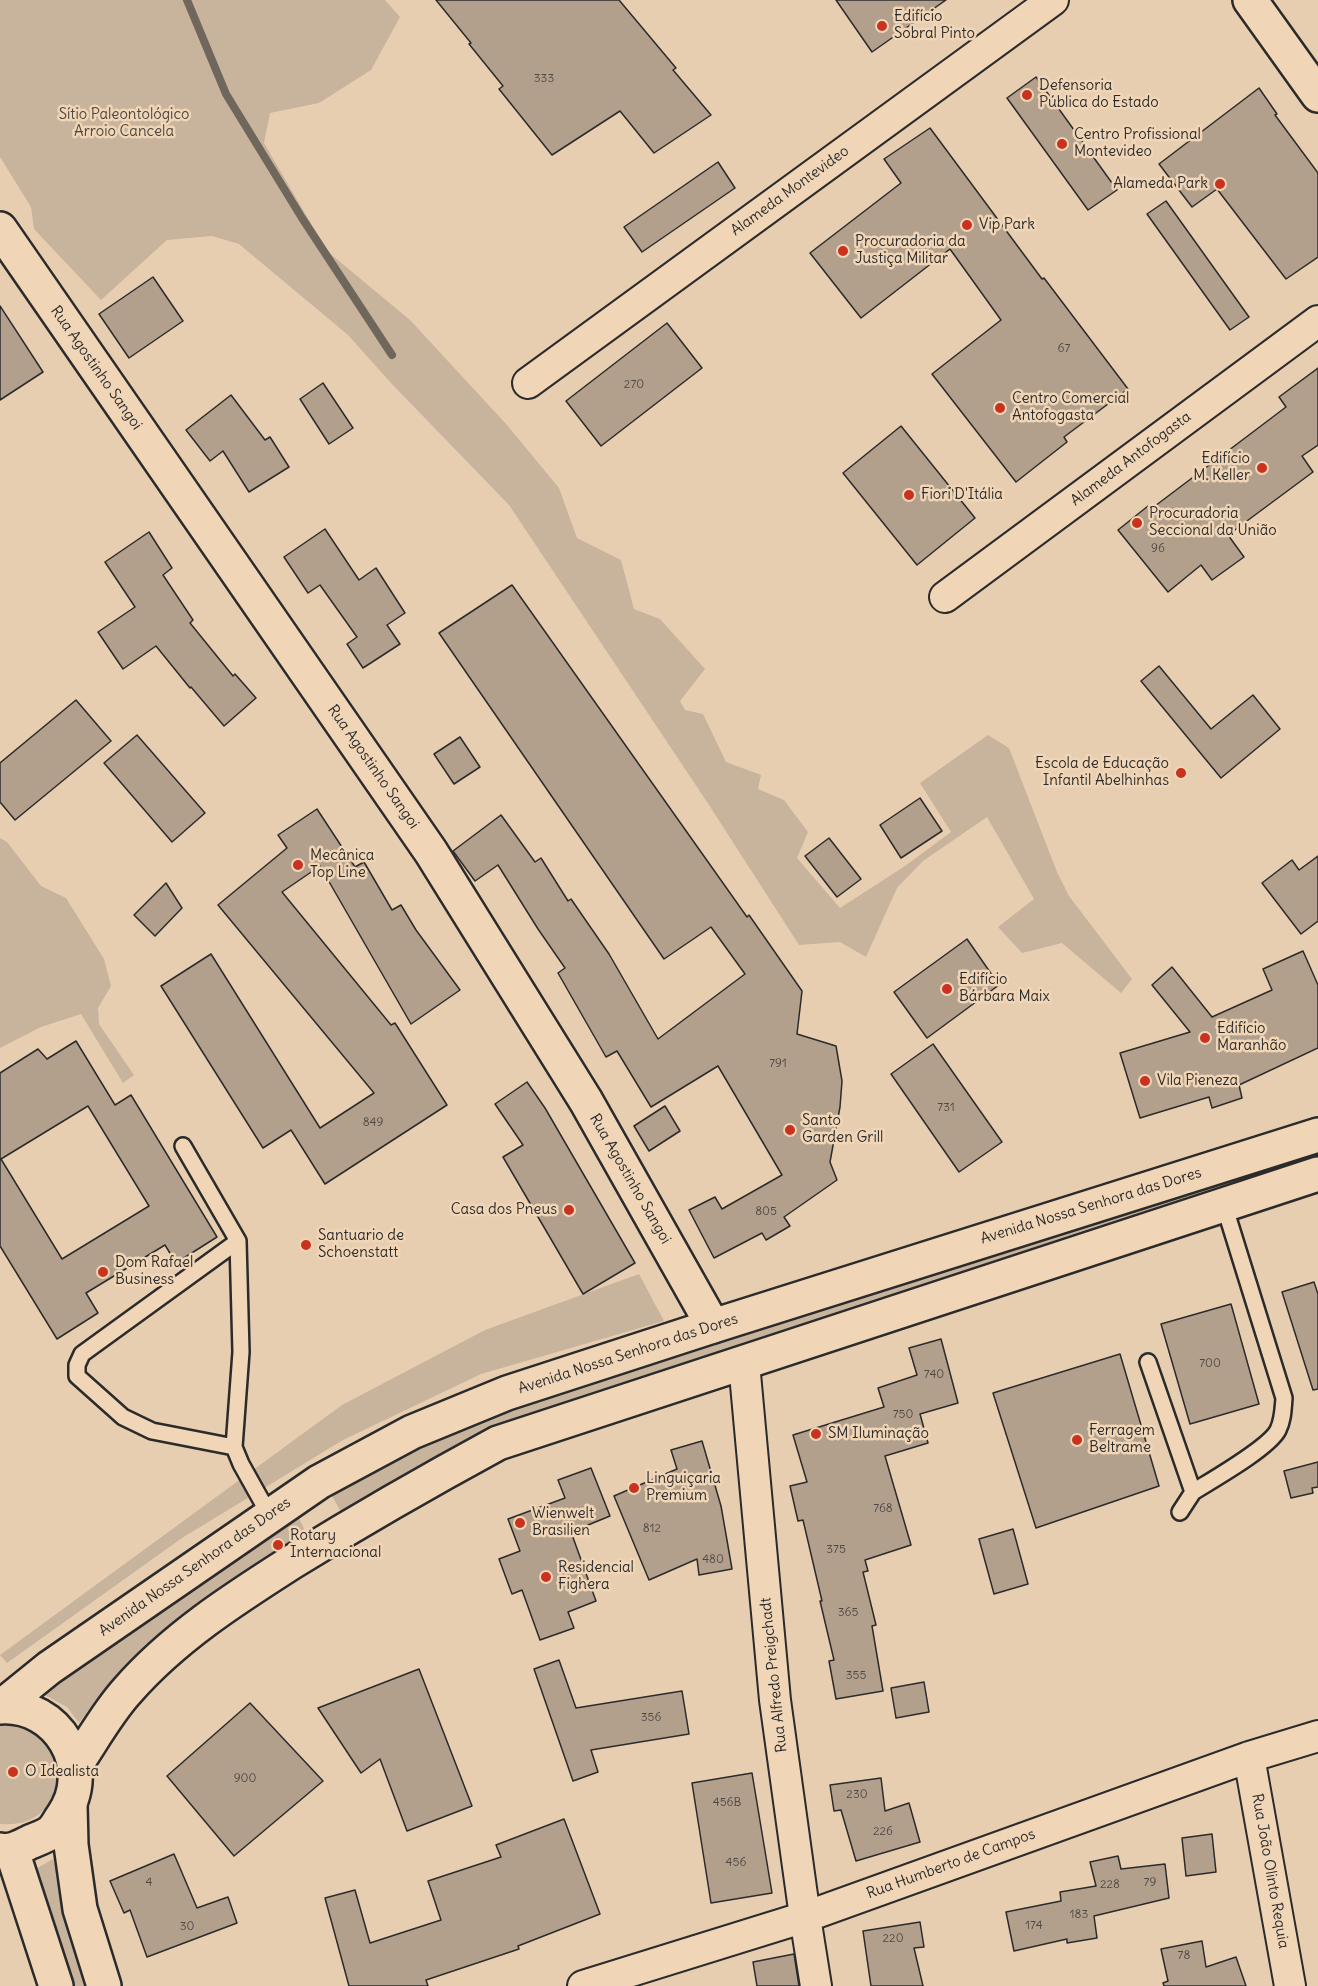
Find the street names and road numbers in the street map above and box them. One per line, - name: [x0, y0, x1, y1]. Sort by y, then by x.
- street label: Alameda Montevideo: [727, 142, 853, 240]
- street label: Rua Agostinho Sangoi: [46, 303, 146, 433]
- street label: Alameda Antofogasta: [1067, 408, 1195, 510]
- street label: Rua Agostinho Sangoi: [323, 702, 423, 832]
- street label: Rua Agostinho Sangoi: [585, 1111, 675, 1247]
- street label: Avenida Nossa Senhora das Dores: [978, 1164, 1204, 1248]
- street label: Avenida Nossa Senhora das Dores: [516, 1310, 740, 1398]
- street label: Avenida Nossa Senhora das Dores: [96, 1494, 294, 1640]
- street label: Rua Alfredo Preigchadt: [757, 1597, 791, 1753]
- street label: Rua João Olinto Requia: [1248, 1792, 1292, 1950]
- street label: Rua Humberto de Campos: [864, 1825, 1038, 1903]

